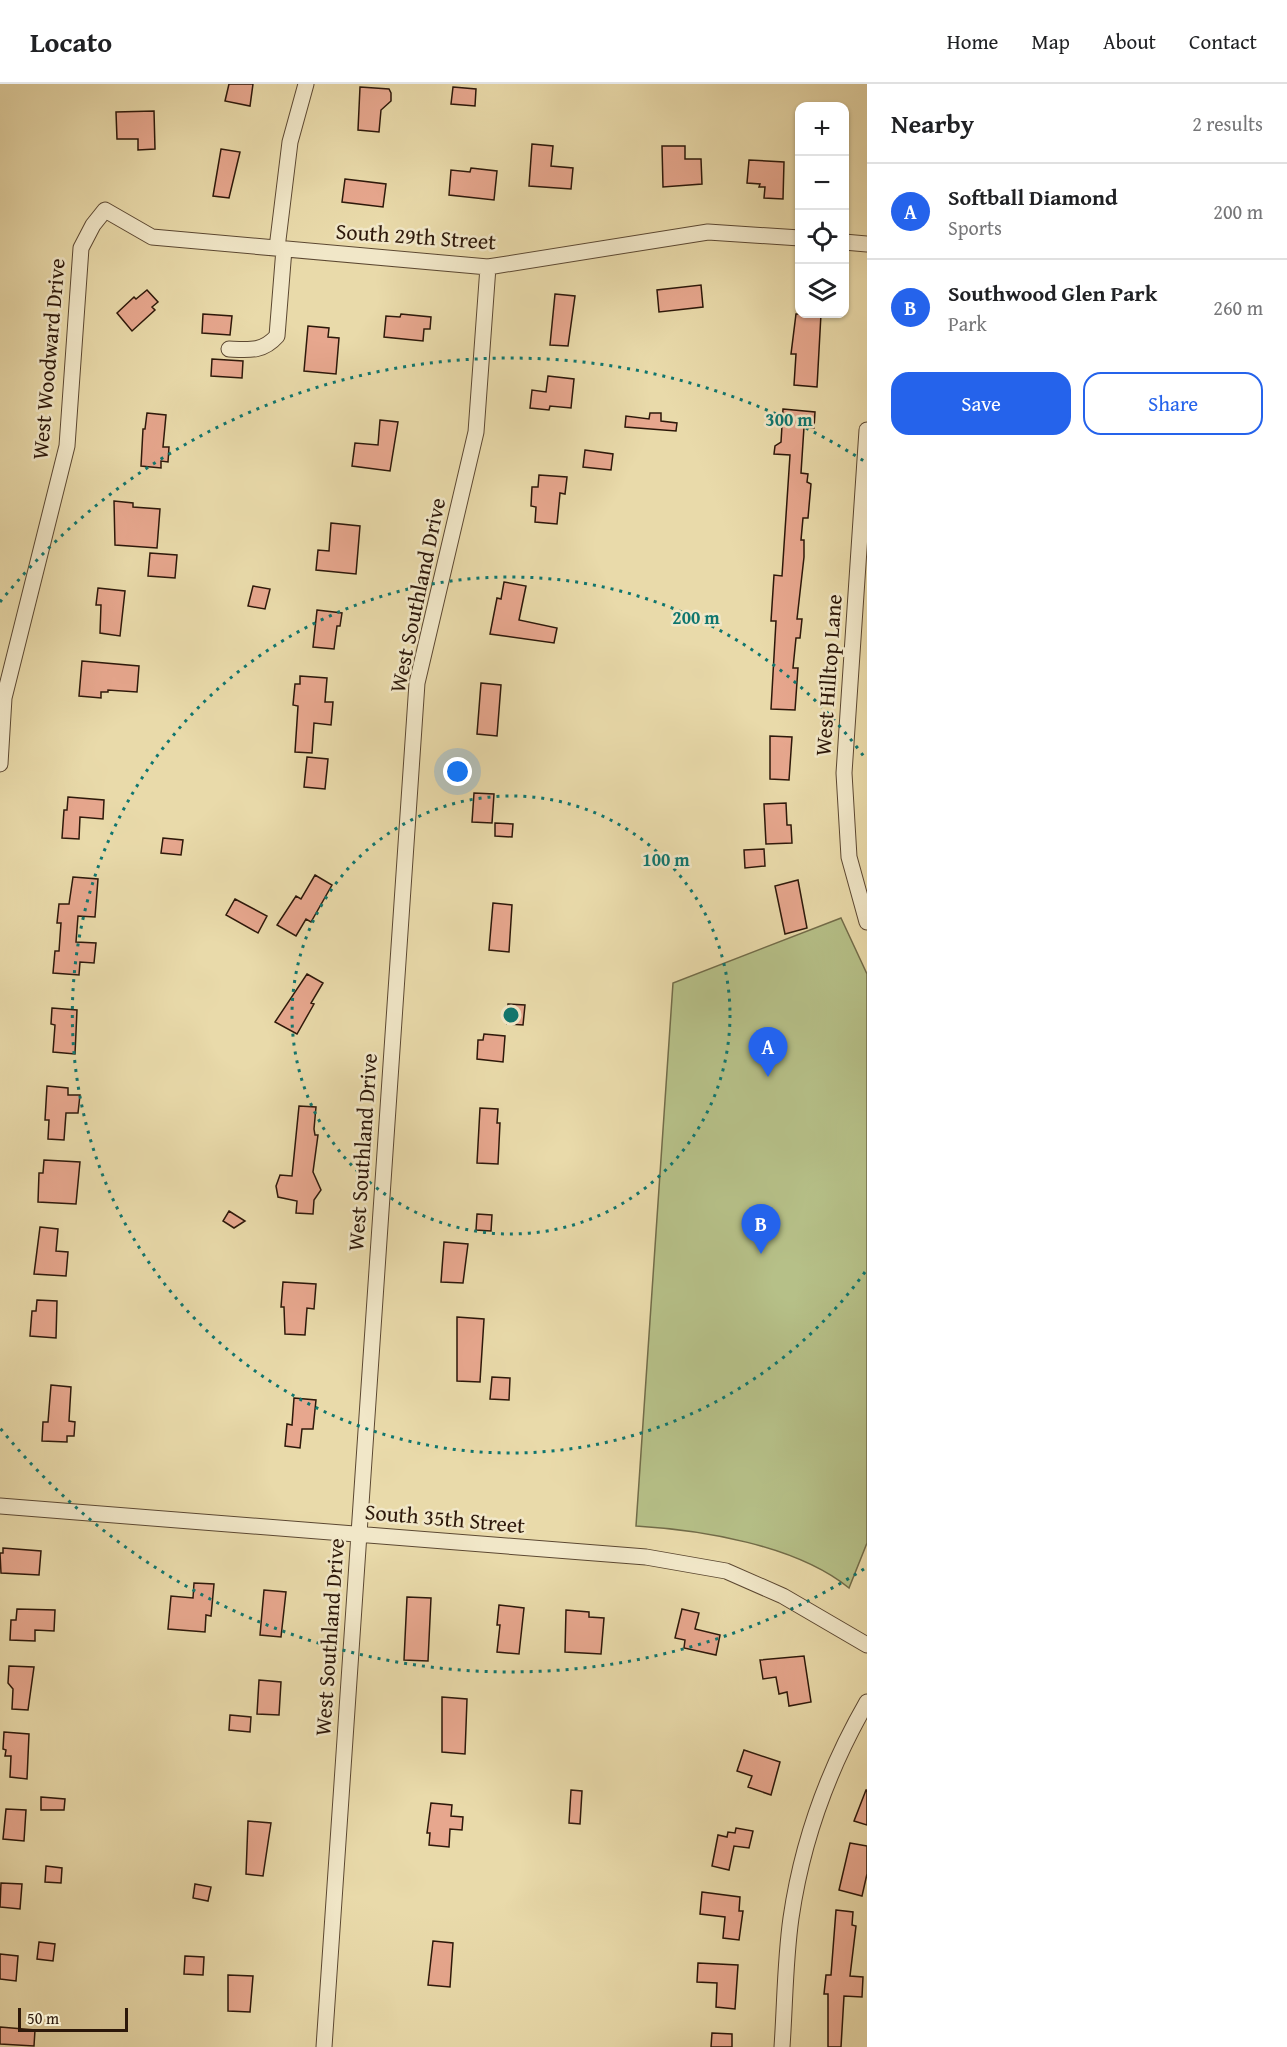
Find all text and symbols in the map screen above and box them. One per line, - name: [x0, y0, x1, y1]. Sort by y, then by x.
- text: Locato: [30, 21, 112, 62]
- text: Home: [947, 26, 998, 57]
- text: Map: [1031, 26, 1070, 57]
- text: About: [1103, 26, 1156, 57]
- text: Contact: [1189, 26, 1257, 57]
- map controls: [795, 102, 849, 318]
- button: +: [795, 102, 849, 156]
- text: Nearby: [891, 104, 974, 143]
- text: 2 results: [1192, 109, 1263, 138]
- button: −: [795, 156, 849, 210]
- text: Softball Diamond: [948, 181, 1118, 213]
- text: A: [904, 197, 917, 226]
- text: 200 m: [1213, 197, 1263, 226]
- button: locate: [795, 210, 849, 264]
- text: Sports: [948, 213, 1002, 242]
- street label: South 29th Street: [335, 214, 497, 258]
- street label: West Woodward Drive: [23, 257, 73, 461]
- button: layers: [795, 264, 849, 318]
- text: Southwood Glen Park: [948, 277, 1157, 309]
- text: B: [904, 293, 917, 322]
- text: 260 m: [1213, 293, 1263, 322]
- text: Park: [948, 309, 987, 338]
- button: Save: [891, 372, 1071, 435]
- button: Share: [1083, 372, 1263, 435]
- text: 300 m: [765, 406, 813, 433]
- street label: West Southland Drive: [381, 495, 453, 695]
- street label: West Hilltop Lane: [806, 593, 850, 757]
- text: 200 m: [672, 604, 720, 631]
- your location: [443, 757, 472, 786]
- text: 100 m: [642, 846, 690, 873]
- centre of rings: [501, 1005, 521, 1025]
- pin: A: [748, 1028, 788, 1077]
- street label: West Southland Drive: [339, 1052, 385, 1252]
- pin: B: [742, 1204, 780, 1254]
- street label: South 35th Street: [364, 1495, 527, 1541]
- street label: West Southland Drive: [306, 1537, 352, 1737]
- scale bar: [18, 2005, 128, 2032]
- text: 50 m: [27, 2006, 59, 2030]

